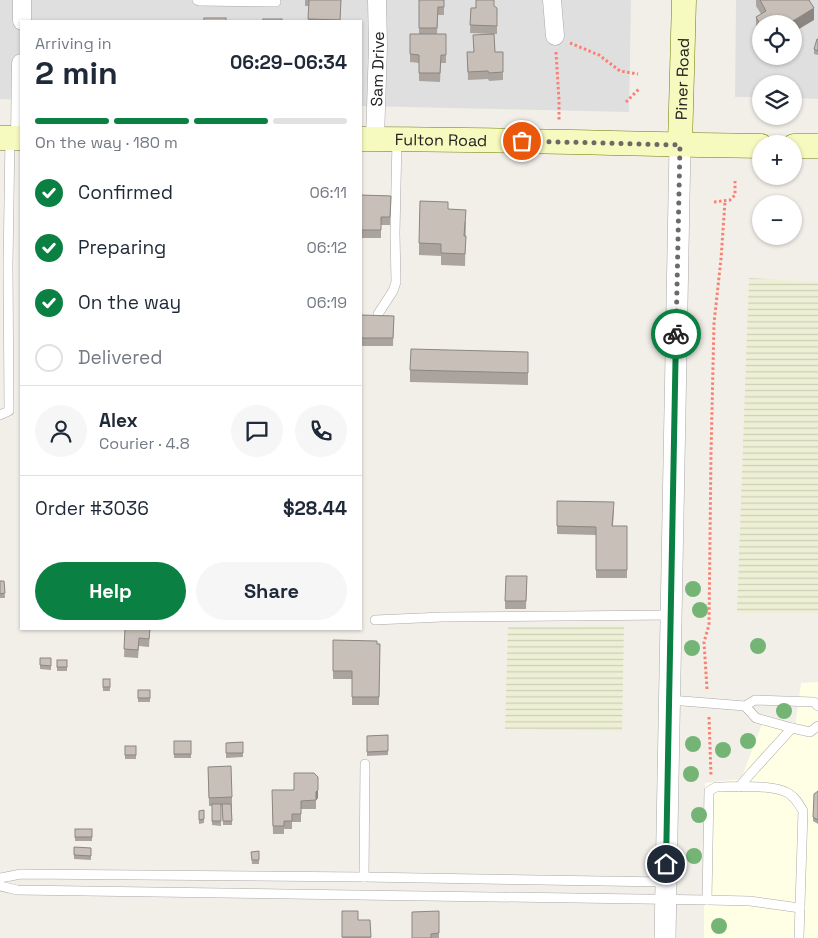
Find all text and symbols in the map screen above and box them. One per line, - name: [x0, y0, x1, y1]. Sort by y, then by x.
- map controls: [752, 15, 802, 245]
- button: locate: [752, 15, 802, 65]
- street label: Sam Drive: [366, 31, 389, 107]
- text: Arriving in: [35, 33, 112, 54]
- street label: Piner Road: [671, 38, 694, 120]
- text: 06:29–06:34: [230, 50, 347, 75]
- text: 2 min: [35, 53, 118, 93]
- button: layers: [752, 75, 802, 125]
- pin: [501, 120, 543, 162]
- icon: bag: [508, 127, 536, 155]
- street label: Fulton Road: [395, 129, 487, 151]
- text: On the way · 180 m: [35, 132, 178, 153]
- button: +: [752, 135, 802, 185]
- icon: check: [35, 179, 63, 207]
- text: Confirmed: [78, 180, 173, 205]
- text: 06:11: [310, 182, 347, 203]
- button: −: [752, 195, 802, 245]
- icon: check: [35, 234, 63, 262]
- text: Preparing: [78, 235, 166, 260]
- text: 06:12: [307, 237, 347, 258]
- icon: check: [35, 289, 63, 317]
- text: On the way: [78, 290, 181, 315]
- text: 06:19: [306, 292, 347, 313]
- courier: [651, 309, 701, 359]
- icon: bike: [662, 320, 690, 348]
- text: Delivered: [78, 345, 163, 370]
- button: person: [35, 405, 87, 457]
- button: chat: [231, 405, 283, 457]
- button: phone: [295, 405, 347, 457]
- text: Alex: [99, 408, 138, 433]
- text: Courier · 4.8: [99, 433, 190, 454]
- text: Order #3036: [35, 496, 149, 521]
- text: $28.44: [283, 496, 347, 521]
- button: Help: [35, 562, 186, 620]
- button: Share: [196, 562, 347, 620]
- pin: [645, 843, 687, 885]
- icon: home: [652, 850, 680, 878]

